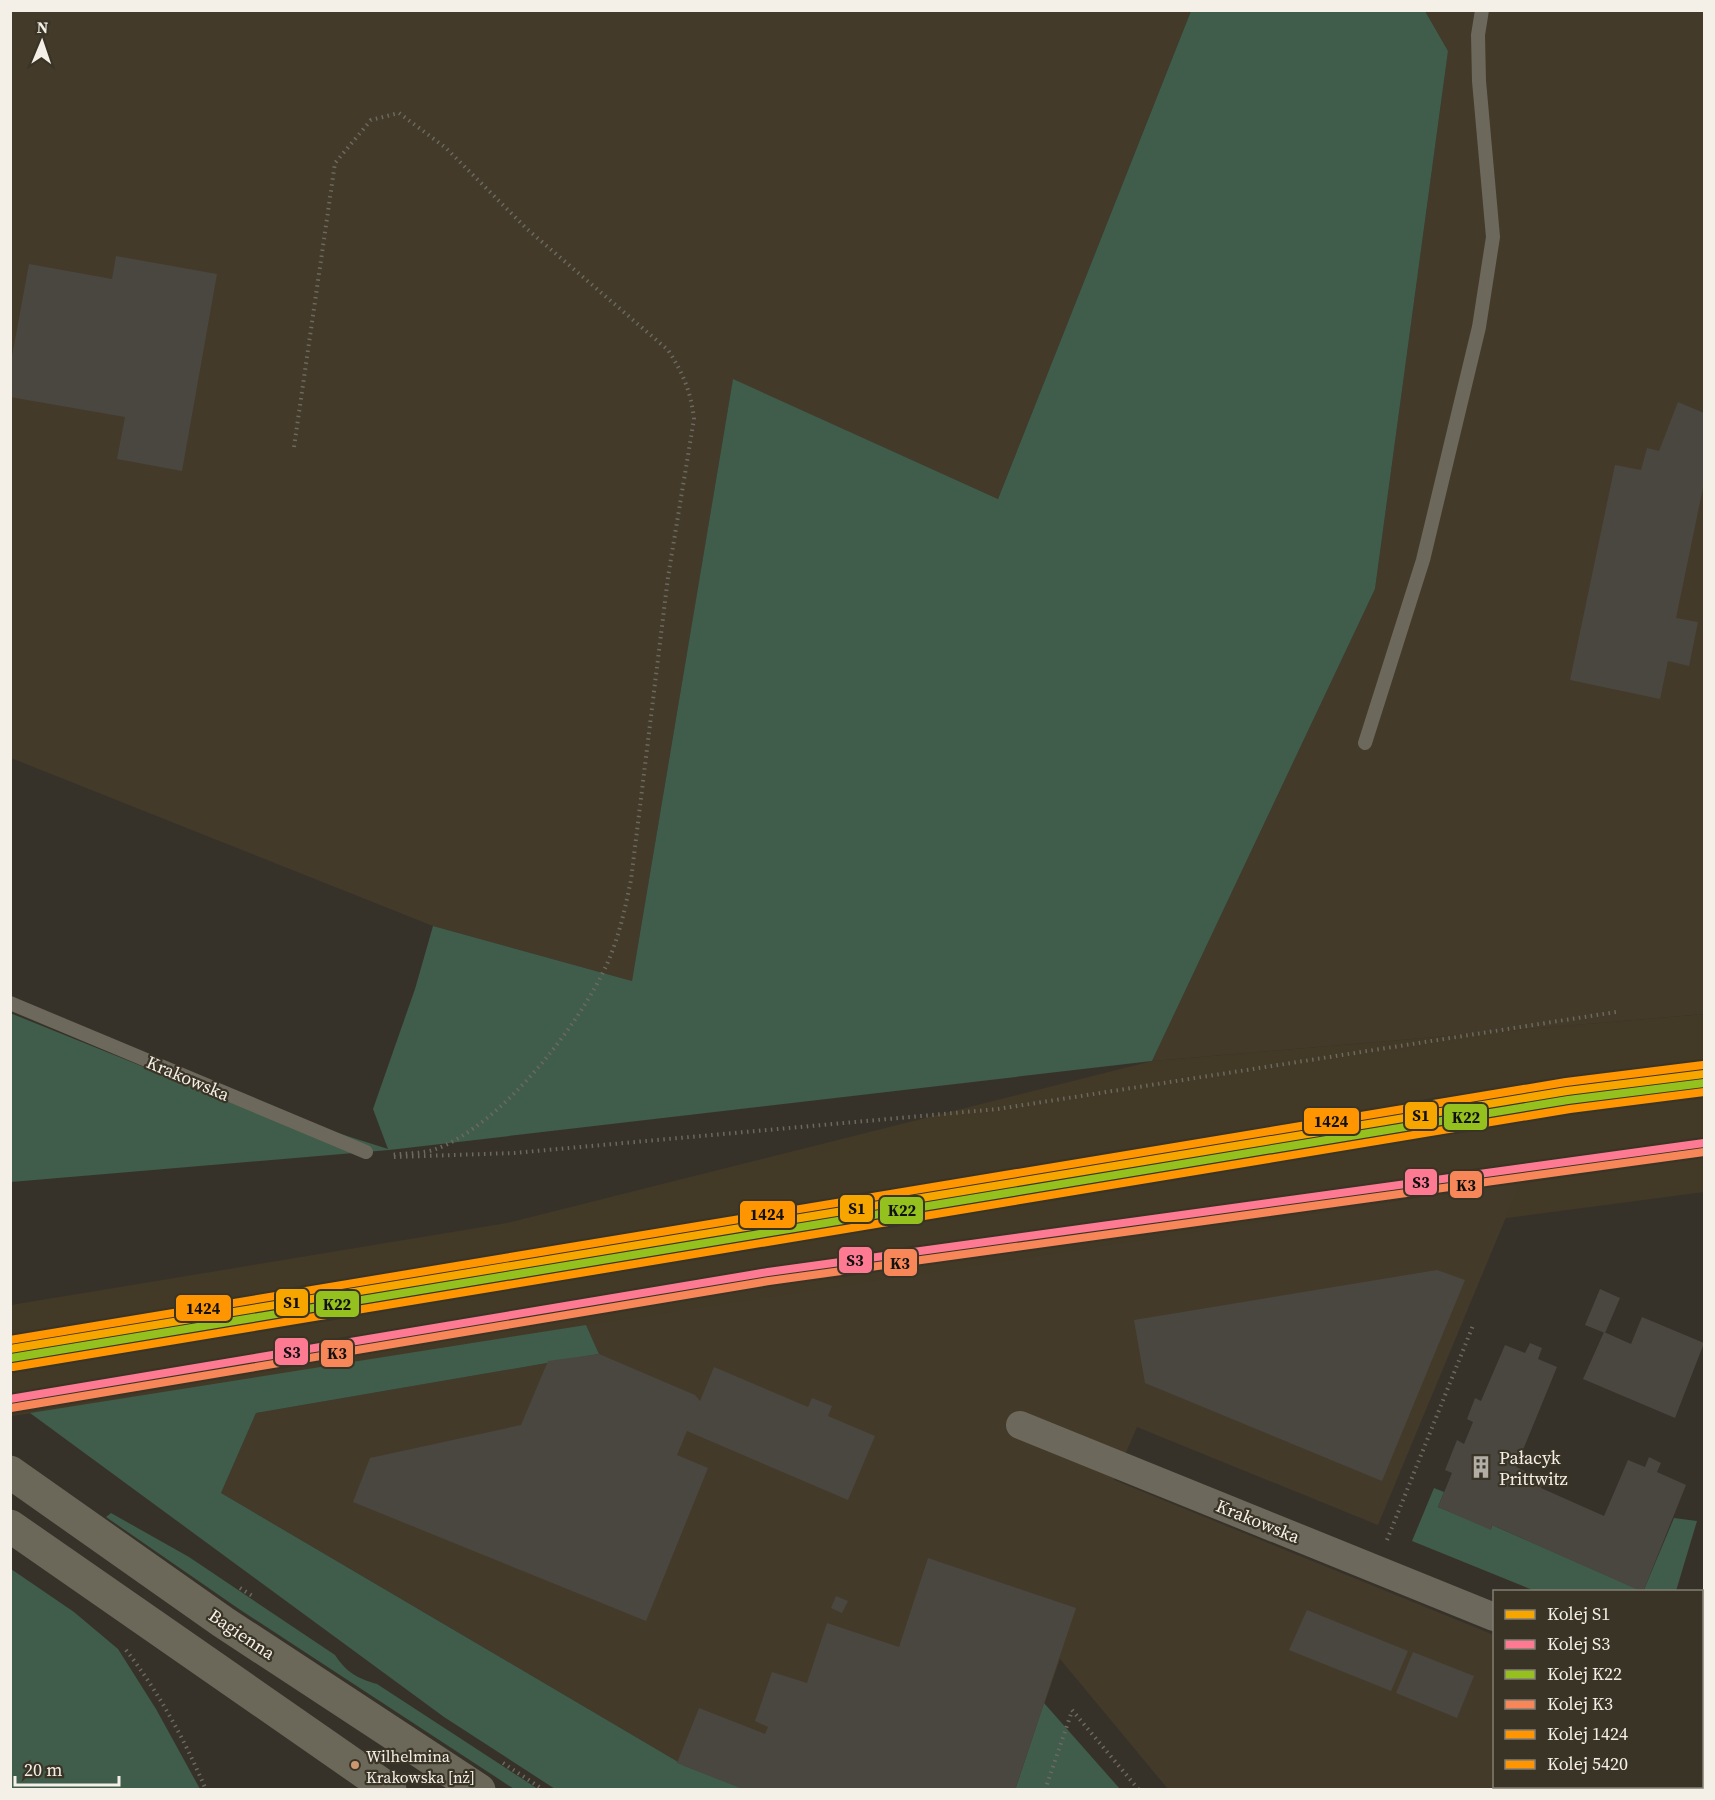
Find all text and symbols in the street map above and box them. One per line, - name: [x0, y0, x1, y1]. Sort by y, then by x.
- north arrow: [12, 12, 72, 72]
- text: N: [36, 16, 49, 38]
- street label: Krakowska: [143, 1049, 234, 1107]
- line badge: S1: [1404, 1101, 1438, 1130]
- line badge: K22: [1443, 1103, 1488, 1131]
- text: S1: [1412, 1104, 1430, 1126]
- text: K22: [1452, 1106, 1481, 1128]
- line badge: 1424: [1303, 1107, 1360, 1135]
- text: 1424: [1314, 1110, 1349, 1132]
- line badge: S3: [1404, 1168, 1438, 1196]
- line badge: K3: [1449, 1170, 1483, 1199]
- text: S3: [1412, 1171, 1430, 1193]
- text: K3: [1456, 1174, 1476, 1196]
- line badge: S1: [839, 1194, 874, 1223]
- line badge: K22: [879, 1196, 924, 1225]
- text: S1: [848, 1197, 866, 1219]
- text: K22: [888, 1199, 917, 1221]
- line badge: 1424: [739, 1200, 796, 1229]
- text: 1424: [750, 1203, 785, 1225]
- line badge: S3: [838, 1246, 873, 1274]
- line badge: K3: [883, 1248, 918, 1277]
- text: S3: [846, 1249, 864, 1271]
- text: K3: [890, 1252, 910, 1274]
- line badge: S1: [275, 1288, 309, 1317]
- line badge: K22: [315, 1290, 360, 1318]
- text: S1: [283, 1291, 301, 1313]
- text: K22: [323, 1293, 352, 1315]
- line badge: 1424: [175, 1294, 232, 1322]
- text: 1424: [186, 1297, 221, 1319]
- line badge: S3: [274, 1337, 309, 1366]
- line badge: K3: [320, 1339, 354, 1368]
- text: S3: [283, 1341, 301, 1363]
- text: K3: [327, 1342, 347, 1364]
- place label: Pałacyk Prittwitz: [1499, 1445, 1568, 1491]
- building icon: Pałacyk Prittwitz: [1468, 1454, 1494, 1480]
- street label: Krakowska: [1212, 1493, 1304, 1549]
- legend: [1493, 1590, 1703, 1788]
- text: Kolej S1: [1547, 1601, 1610, 1626]
- street label: Bagienna: [204, 1603, 281, 1666]
- text: Kolej S3: [1547, 1631, 1610, 1656]
- text: Kolej K22: [1547, 1661, 1622, 1686]
- text: Kolej K3: [1547, 1691, 1613, 1716]
- text: Kolej 1424: [1547, 1721, 1628, 1746]
- place label: Wilhelmina Krakowska [nż]: [366, 1745, 475, 1788]
- scale bar: [15, 1749, 118, 1787]
- text: Kolej 5420: [1547, 1751, 1628, 1776]
- text: 20 m: [24, 1757, 62, 1782]
- marker: Wilhelmina Krakowska [nż]: [349, 1759, 361, 1771]

